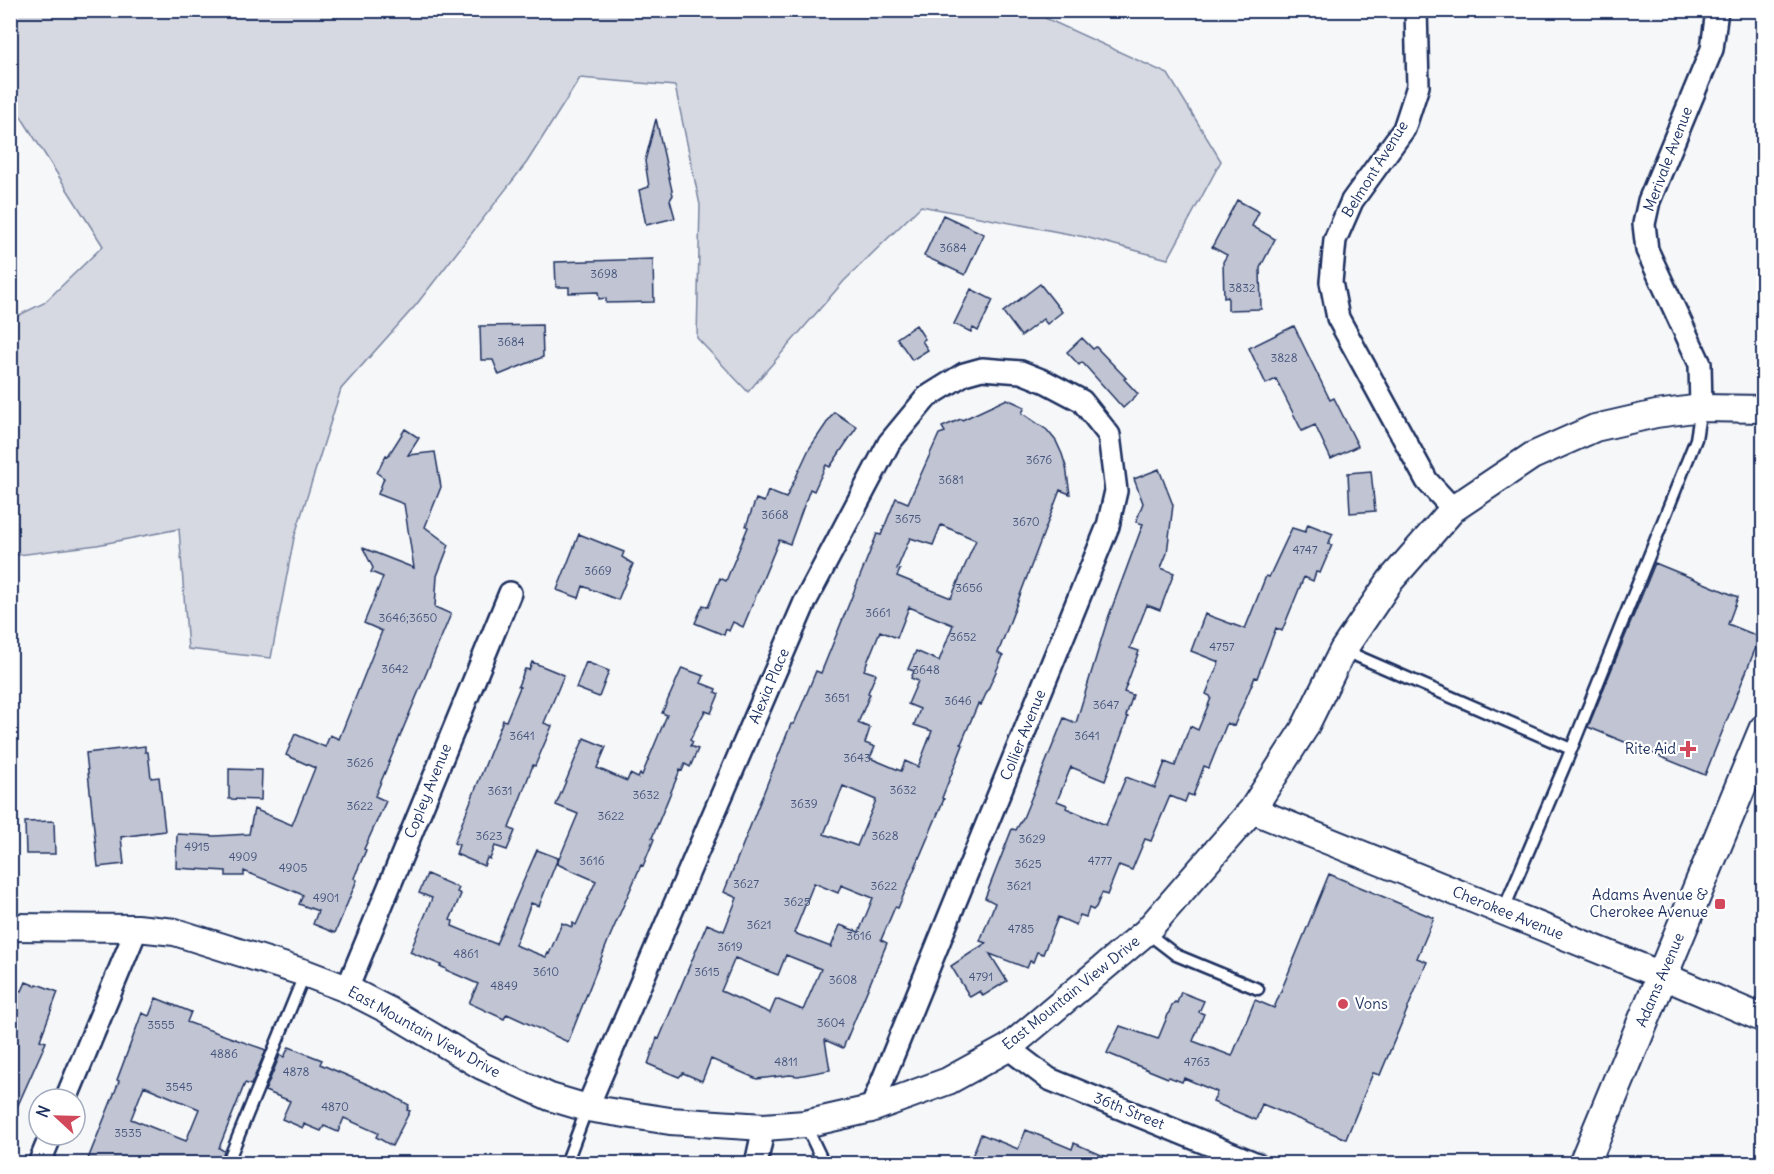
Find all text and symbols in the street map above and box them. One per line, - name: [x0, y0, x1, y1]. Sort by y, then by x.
- street label: Merivale Avenue: [1639, 104, 1696, 214]
- street label: Belmont Avenue: [1337, 117, 1412, 221]
- house number: 3684: [939, 240, 967, 255]
- house number: 3698: [590, 266, 618, 281]
- house number: 3832: [1228, 280, 1256, 295]
- house number: 3684: [497, 334, 525, 349]
- house number: 3828: [1270, 350, 1298, 365]
- house number: 3676: [1026, 452, 1052, 467]
- house number: 3681: [938, 472, 964, 487]
- house number: 3668: [761, 507, 789, 522]
- house number: 3675: [895, 511, 921, 526]
- house number: 3670: [1012, 514, 1040, 529]
- house number: 4747: [1292, 542, 1318, 557]
- house number: 3669: [584, 563, 612, 578]
- house number: 3656: [955, 580, 983, 595]
- house number: 3661: [865, 605, 891, 620]
- house number: 3646;3650: [378, 610, 438, 625]
- house number: 3652: [949, 629, 977, 644]
- house number: 4757: [1209, 639, 1235, 654]
- street label: Alexia Place: [744, 645, 793, 726]
- house number: 3642: [381, 661, 409, 676]
- house number: 3648: [912, 662, 940, 677]
- street label: Collier Avenue: [996, 687, 1049, 783]
- house number: 3651: [824, 690, 850, 705]
- house number: 3646: [944, 693, 972, 708]
- house number: 3647: [1093, 697, 1119, 712]
- house number: 3641: [509, 728, 535, 743]
- house number: 3641: [1074, 728, 1100, 743]
- place label: Rite Aid: [1625, 739, 1676, 758]
- street label: Copley Avenue: [400, 741, 455, 841]
- marker: Rite Aid: [1681, 742, 1695, 756]
- house number: 3643: [843, 750, 871, 765]
- house number: 3626: [346, 755, 374, 770]
- house number: 3632: [889, 782, 917, 797]
- house number: 3631: [487, 783, 513, 798]
- house number: 3632: [632, 787, 660, 802]
- house number: 3639: [790, 796, 818, 811]
- house number: 3622: [347, 798, 374, 813]
- house number: 3622: [598, 808, 625, 823]
- house number: 3623: [475, 828, 503, 843]
- house number: 3628: [871, 828, 899, 843]
- house number: 3629: [1018, 831, 1046, 846]
- house number: 4915: [184, 839, 210, 854]
- house number: 4909: [229, 849, 257, 864]
- house number: 3616: [579, 853, 605, 868]
- house number: 4777: [1088, 853, 1112, 868]
- house number: 3625: [1014, 856, 1042, 871]
- house number: 4905: [279, 860, 307, 875]
- house number: 3627: [733, 876, 759, 891]
- house number: 3622: [871, 878, 898, 893]
- house number: 3621: [1006, 878, 1032, 893]
- street label: Cherokee Avenue: [1450, 882, 1567, 944]
- place label: Adams Avenue & Cherokee Avenue: [1589, 885, 1709, 921]
- house number: 4901: [313, 890, 339, 905]
- house number: 3625: [783, 894, 811, 909]
- marker: Adams Avenue & Cherokee Avenue: [1713, 897, 1727, 911]
- house number: 3621: [746, 917, 772, 932]
- house number: 4785: [1008, 921, 1034, 936]
- house number: 3616: [846, 928, 872, 943]
- street label: Adams Avenue: [1631, 930, 1688, 1030]
- street label: East Mountain View Drive: [998, 931, 1143, 1054]
- house number: 3619: [717, 939, 743, 954]
- house number: 4861: [453, 946, 479, 961]
- house number: 3610: [533, 964, 559, 979]
- house number: 3615: [694, 964, 720, 979]
- house number: 4791: [969, 969, 993, 984]
- house number: 3608: [829, 972, 857, 987]
- house number: 4849: [490, 978, 518, 993]
- street label: East Mountain View Drive: [345, 982, 504, 1081]
- place label: Vons: [1355, 994, 1388, 1013]
- marker: Vons: [1336, 997, 1350, 1011]
- house number: 3604: [817, 1015, 845, 1030]
- house number: 3555: [147, 1017, 175, 1032]
- house number: 4886: [210, 1046, 238, 1061]
- house number: 4811: [774, 1054, 798, 1069]
- house number: 4763: [1184, 1054, 1210, 1069]
- house number: 4878: [283, 1064, 309, 1079]
- house number: 3545: [165, 1079, 193, 1094]
- north arrow: [27, 1087, 87, 1147]
- street label: 36th Street: [1091, 1088, 1167, 1133]
- house number: 4870: [321, 1099, 349, 1114]
- text: N: [32, 1103, 54, 1120]
- house number: 3535: [114, 1125, 142, 1140]

